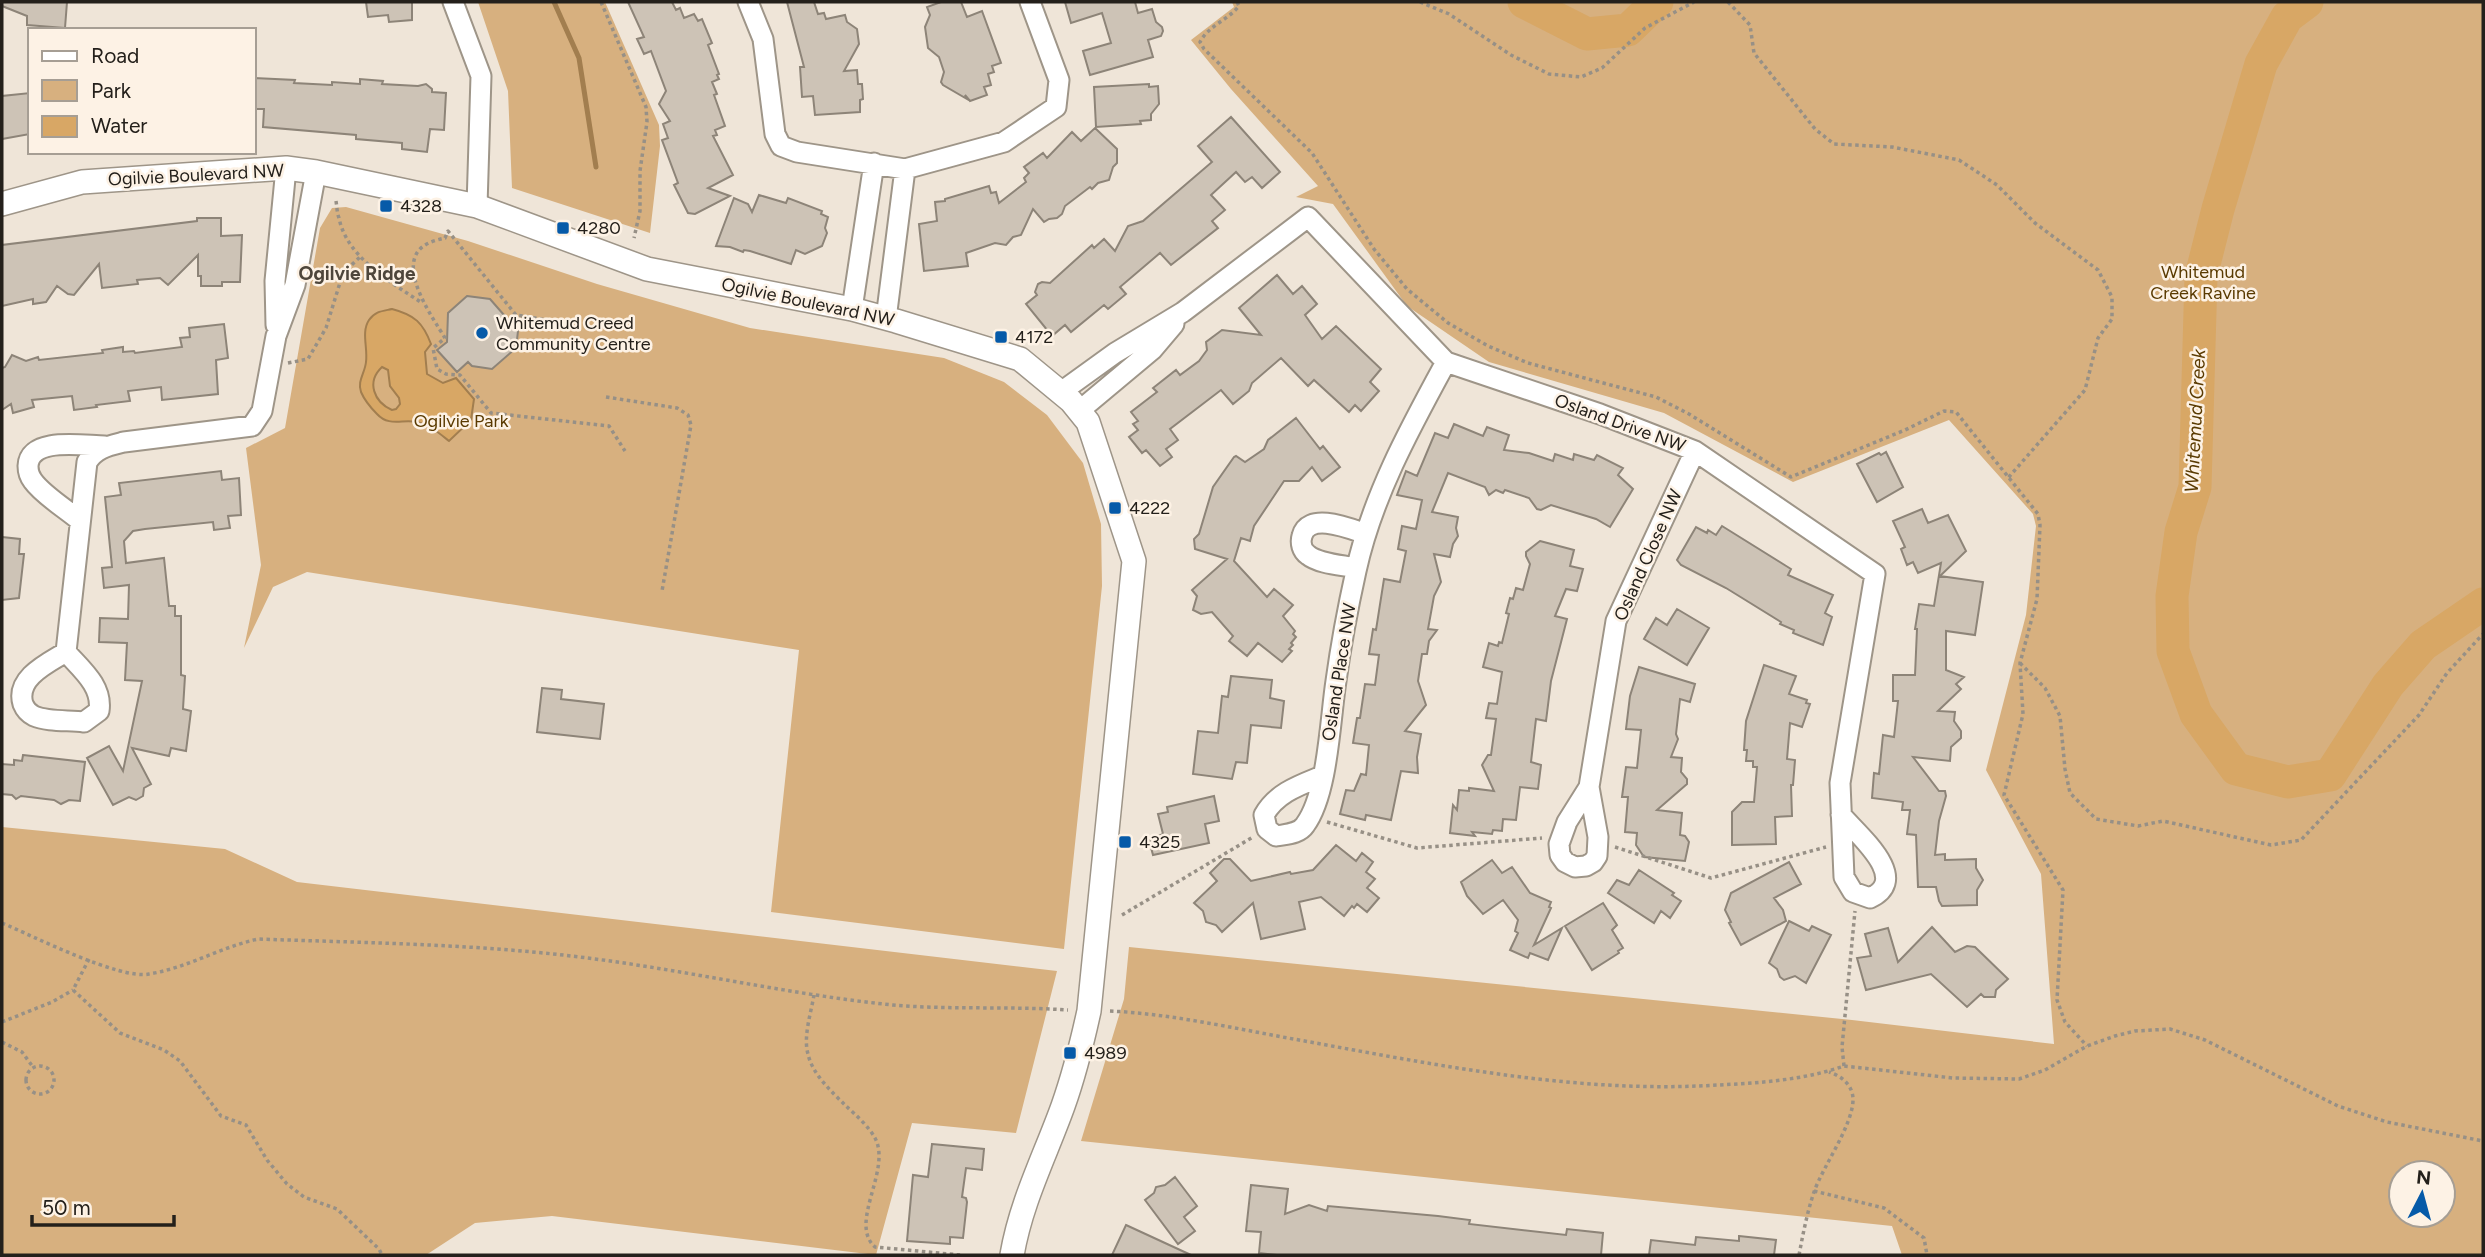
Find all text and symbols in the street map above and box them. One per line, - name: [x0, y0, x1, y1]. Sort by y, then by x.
- legend: [28, 28, 256, 154]
- text: Road: [91, 43, 139, 68]
- text: Park: [91, 78, 132, 103]
- text: Water: [91, 113, 147, 138]
- street label: Ogilvie Boulevard NW: [107, 159, 285, 191]
- place label: 4328: [400, 195, 442, 217]
- marker: 4328: [378, 198, 394, 214]
- place label: 4280: [577, 217, 621, 239]
- marker: 4280: [555, 220, 571, 236]
- park label: Whitemud Creek Ravine: [2150, 261, 2256, 304]
- district label: Ogilvie Ridge: [298, 262, 416, 285]
- street label: Ogilvie Boulevard NW: [720, 273, 897, 331]
- place label: Whitemud Creed Community Centre: [496, 312, 651, 355]
- marker: Whitemud Creed Community Centre: [474, 325, 490, 341]
- place label: 4172: [1015, 326, 1053, 348]
- marker: 4172: [993, 329, 1009, 345]
- water label: Whitemud Creek: [2180, 348, 2210, 493]
- street label: Osland Drive NW: [1551, 389, 1689, 457]
- park label: Ogilvie Park: [414, 410, 509, 432]
- street label: Osland Close NW: [1609, 485, 1687, 624]
- place label: 4222: [1129, 497, 1170, 519]
- marker: 4222: [1107, 500, 1123, 516]
- street label: Osland Place NW: [1317, 601, 1361, 743]
- place label: 4325: [1139, 831, 1180, 853]
- marker: 4325: [1117, 834, 1133, 850]
- place label: 4989: [1084, 1042, 1127, 1064]
- marker: 4989: [1062, 1045, 1078, 1061]
- north arrow: [2387, 1159, 2457, 1229]
- text: N: [2415, 1165, 2432, 1190]
- scale bar: [32, 1184, 173, 1228]
- text: 50 m: [42, 1195, 91, 1220]

